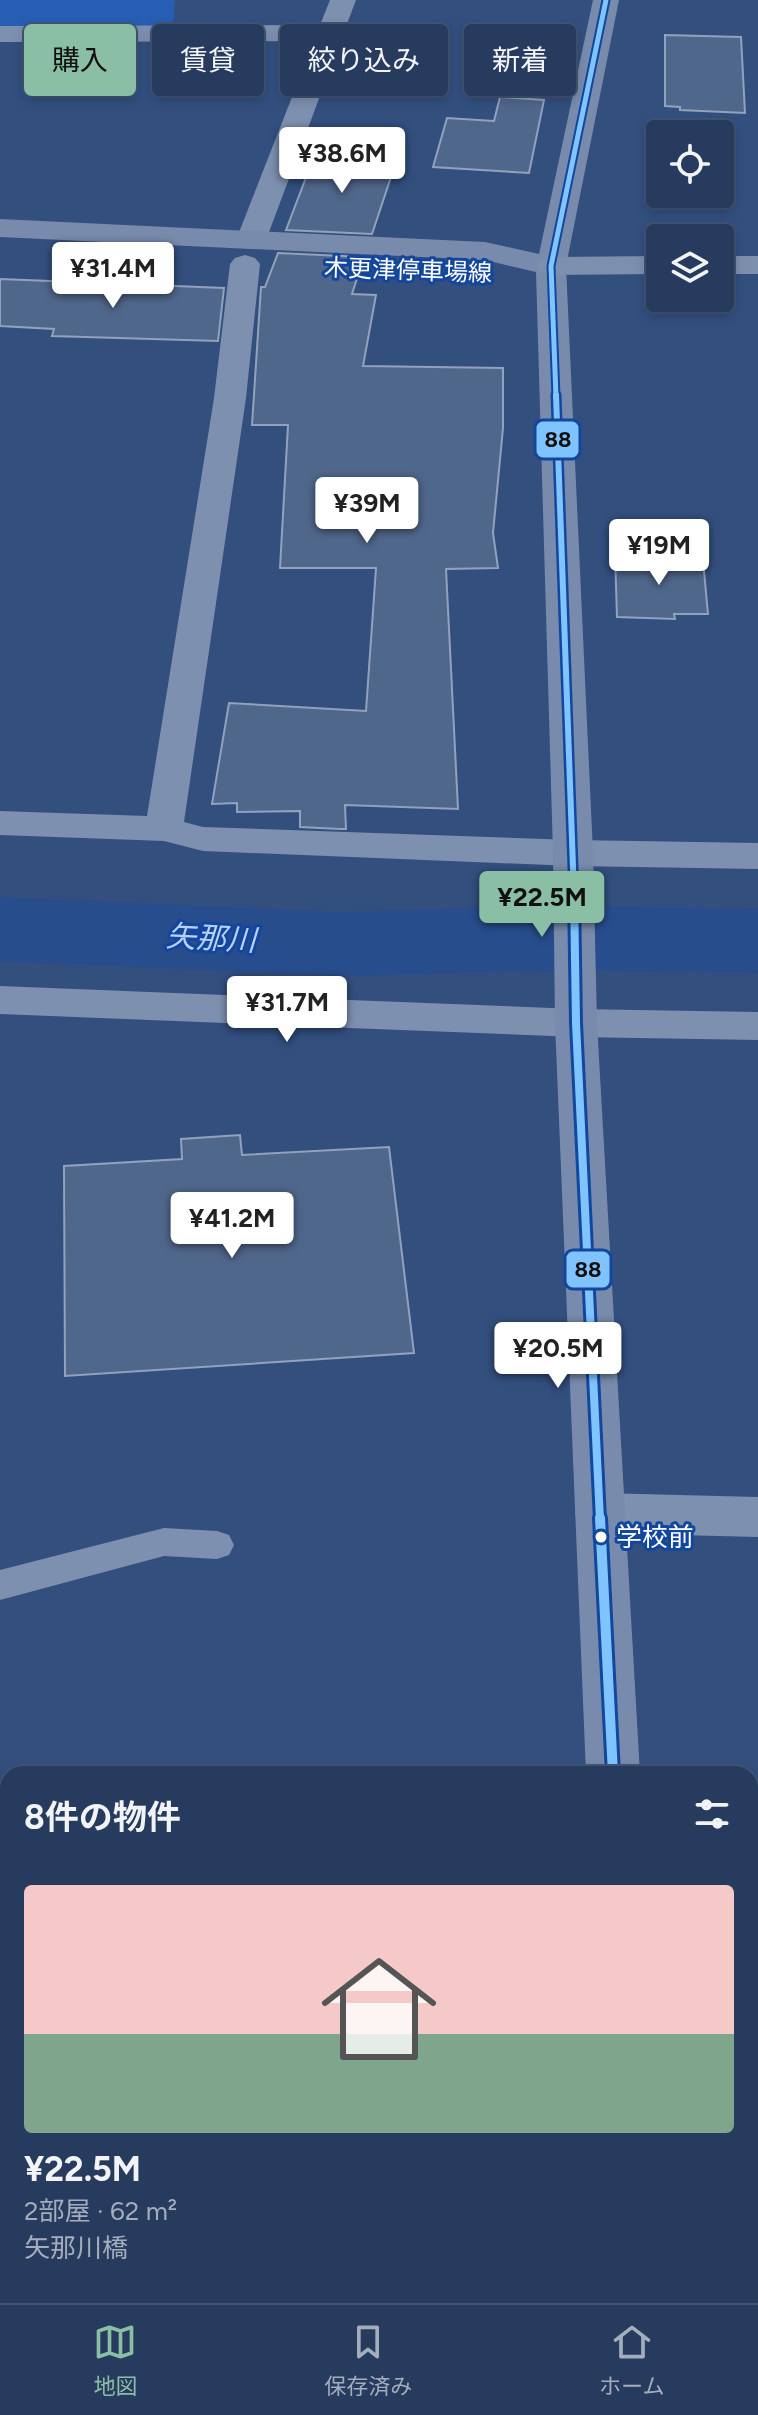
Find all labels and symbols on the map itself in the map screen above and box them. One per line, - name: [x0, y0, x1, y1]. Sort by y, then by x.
- pin: ¥38.6M: [277, 127, 407, 195]
- pin: ¥31.4M: [48, 242, 178, 310]
- street label: 木更津停車場線: [324, 253, 492, 287]
- line badge: 88: [535, 420, 580, 459]
- text: 88: [545, 426, 571, 453]
- pin: ¥39M: [320, 477, 414, 545]
- pin: ¥19M: [612, 519, 706, 587]
- pin: ¥22.5M: [477, 871, 607, 939]
- water label: 矢那川: [165, 917, 260, 959]
- pin: ¥31.7M: [222, 976, 352, 1044]
- pin: ¥41.2M: [167, 1192, 297, 1260]
- line badge: 88: [565, 1250, 611, 1289]
- text: 88: [575, 1256, 601, 1283]
- pin: ¥20.5M: [493, 1322, 623, 1390]
- place label: 学校前: [616, 1521, 694, 1553]
- marker: 学校前: [593, 1529, 609, 1545]

